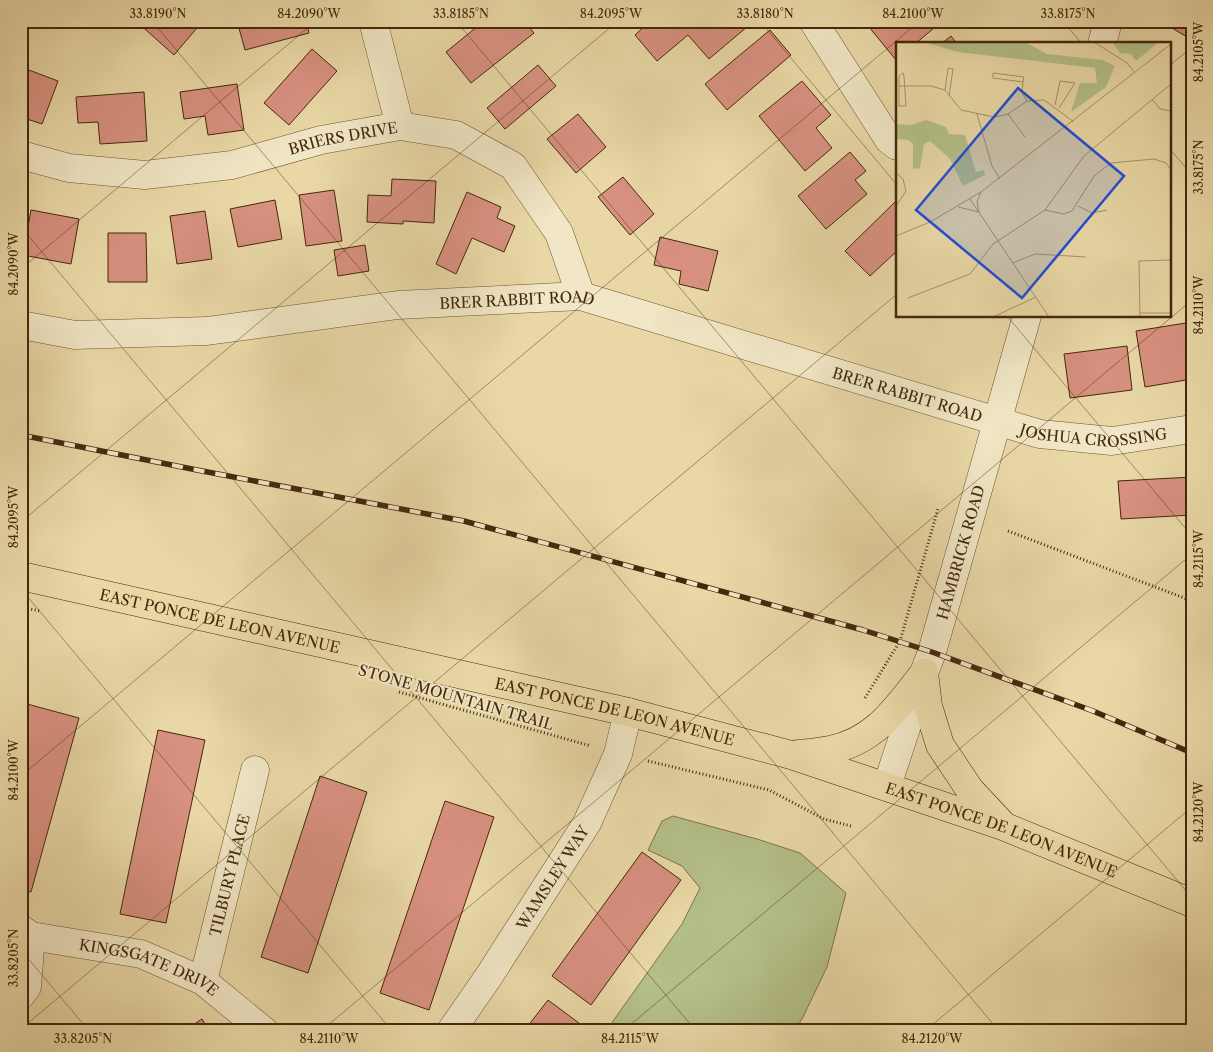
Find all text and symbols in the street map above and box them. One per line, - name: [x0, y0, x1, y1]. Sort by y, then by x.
- text: 33.8190°N: [129, 6, 187, 21]
- text: 84.2090°W: [277, 6, 342, 21]
- text: 33.8185°N: [433, 6, 489, 21]
- text: 84.2095°W: [580, 6, 643, 21]
- text: 33.8180°N: [736, 6, 794, 21]
- text: 84.2100°W: [882, 6, 945, 21]
- text: 33.8175°N: [1041, 6, 1096, 21]
- text: 84.2105°W: [1191, 21, 1206, 82]
- inset map: [896, 42, 1170, 318]
- street label: BRIERS DRIVE: [286, 117, 399, 158]
- text: 33.8175°N: [1191, 139, 1206, 194]
- text: 84.2090°W: [6, 231, 21, 296]
- text: 84.2110°W: [1191, 275, 1206, 334]
- street label: BRER RABBIT ROAD: [439, 286, 597, 312]
- street label: BRER RABBIT ROAD: [830, 363, 985, 426]
- street label: JOSHUA CROSSING: [1016, 418, 1168, 451]
- street label: HAMBRICK ROAD: [932, 483, 988, 622]
- text: 84.2095°W: [6, 485, 21, 548]
- text: 84.2115°W: [1191, 529, 1206, 588]
- street label: EAST PONCE DE LEON AVENUE: [98, 584, 342, 657]
- street label: STONE MOUNTAIN TRAIL: [356, 660, 556, 734]
- street label: EAST PONCE DE LEON AVENUE: [493, 673, 737, 749]
- text: 84.2100°W: [6, 738, 21, 801]
- street label: EAST PONCE DE LEON AVENUE: [883, 778, 1120, 881]
- text: 84.2120°W: [1191, 781, 1206, 842]
- street label: TILBURY PLACE: [205, 812, 253, 938]
- street label: WAMSLEY WAY: [511, 821, 593, 934]
- text: 33.8205°N: [6, 929, 21, 987]
- street label: KINGSGATE DRIVE: [78, 935, 223, 1000]
- text: 33.8205°N: [54, 1031, 112, 1046]
- text: 84.2110°W: [300, 1031, 359, 1046]
- text: 84.2115°W: [601, 1031, 660, 1046]
- text: 84.2120°W: [902, 1031, 963, 1046]

